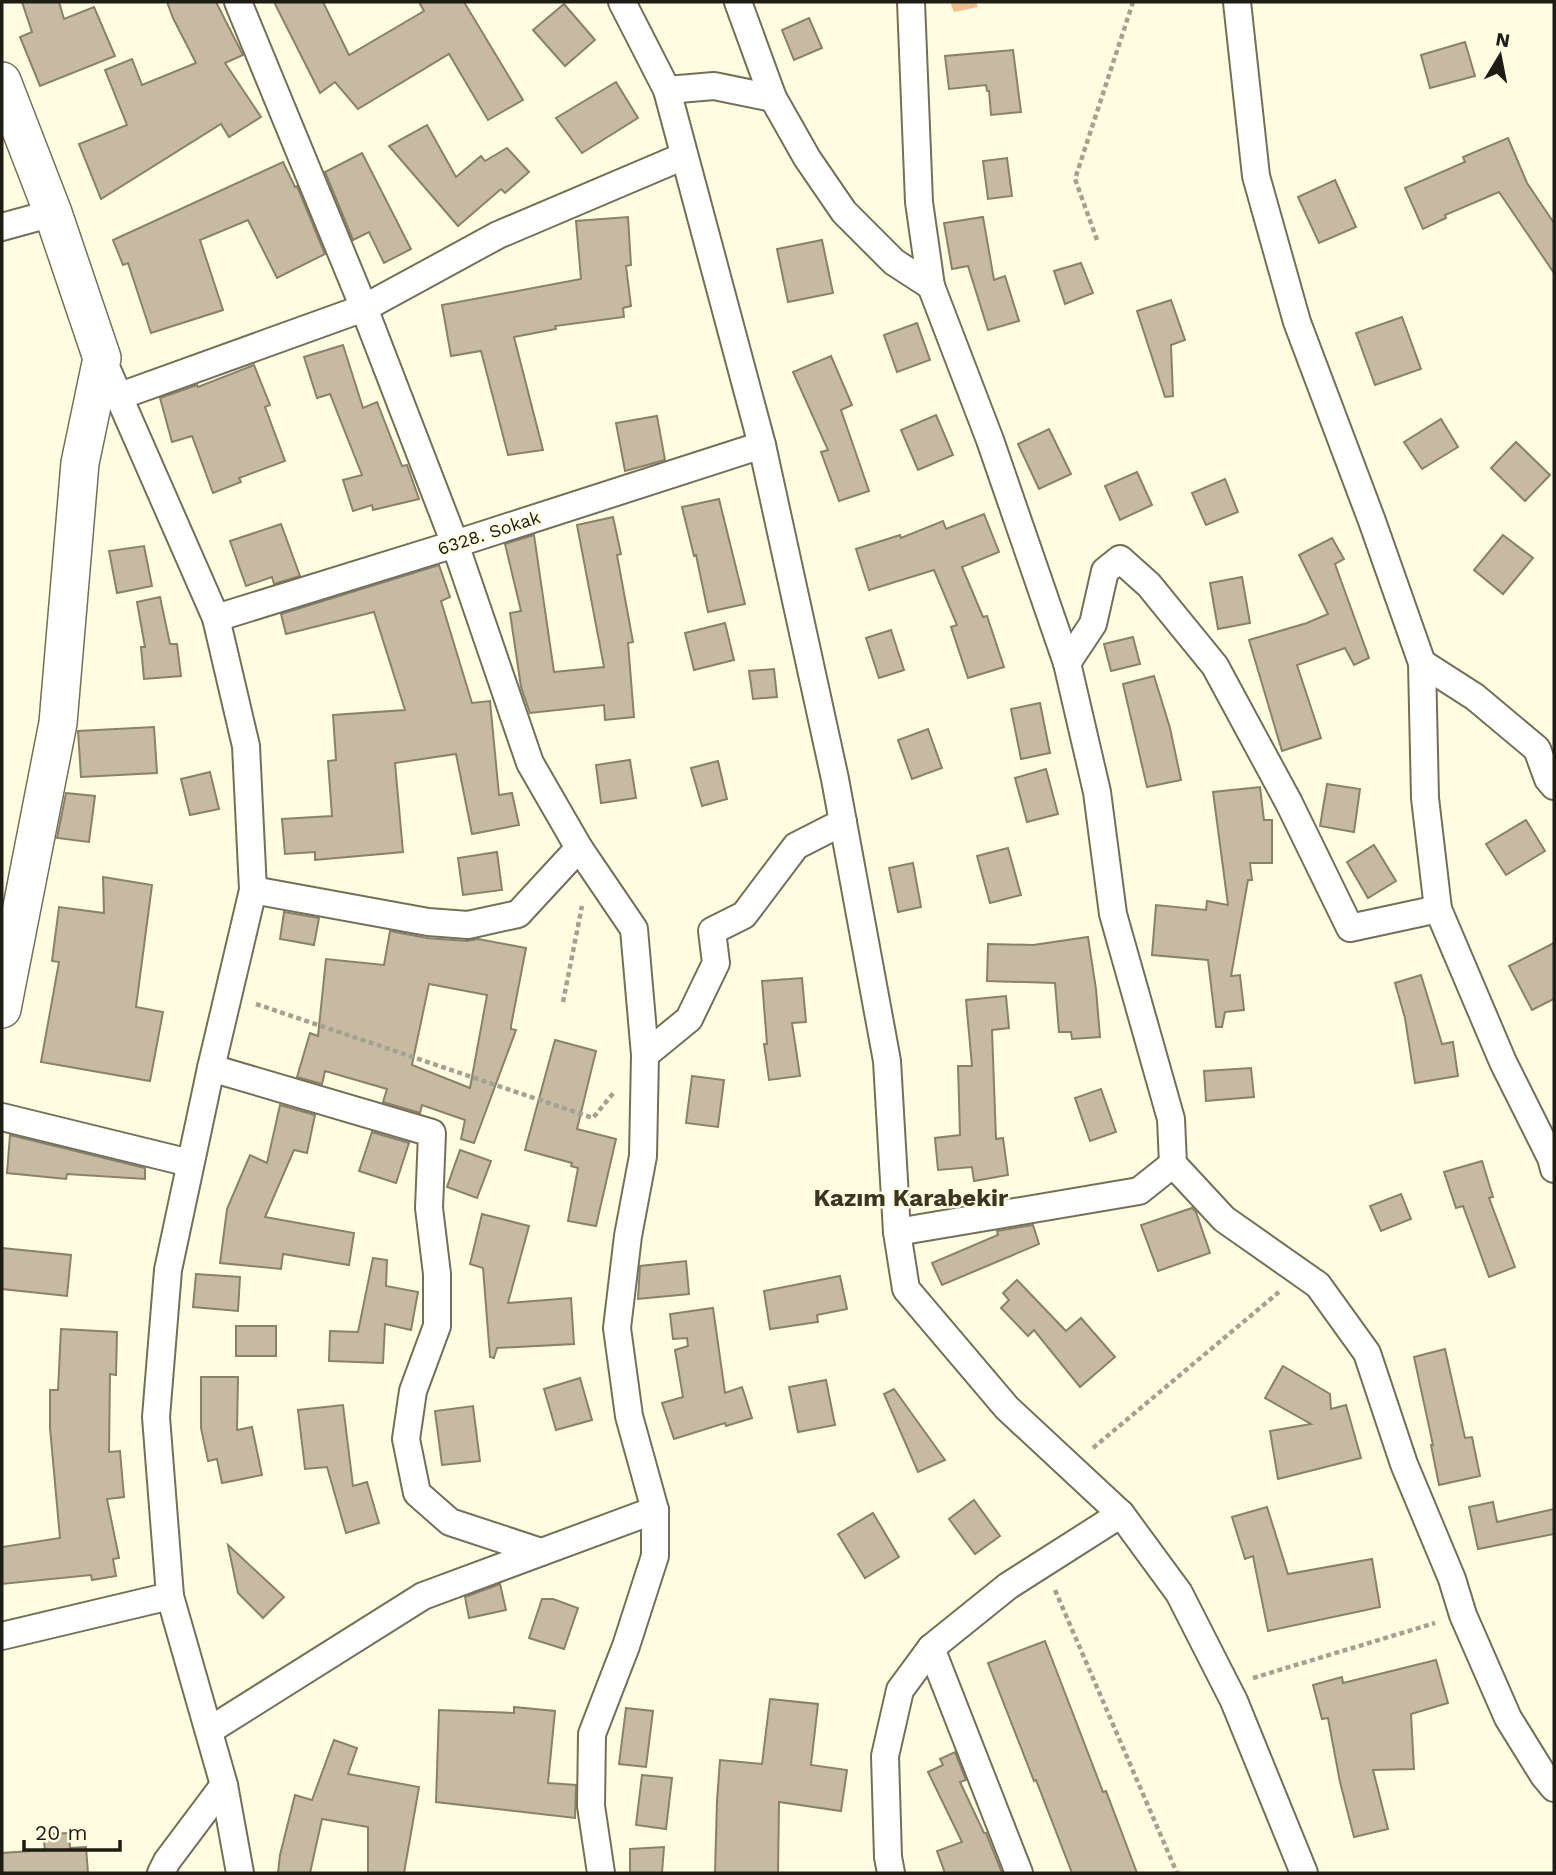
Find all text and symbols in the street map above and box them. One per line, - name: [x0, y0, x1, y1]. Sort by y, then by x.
- north arrow: [1465, 21, 1535, 91]
- text: N: [1494, 27, 1512, 52]
- street label: 6328. Sokak: [435, 506, 543, 559]
- district label: Kazım Karabekir: [814, 1184, 1009, 1212]
- scale bar: [24, 1808, 121, 1852]
- text: 20 m: [35, 1820, 87, 1845]

